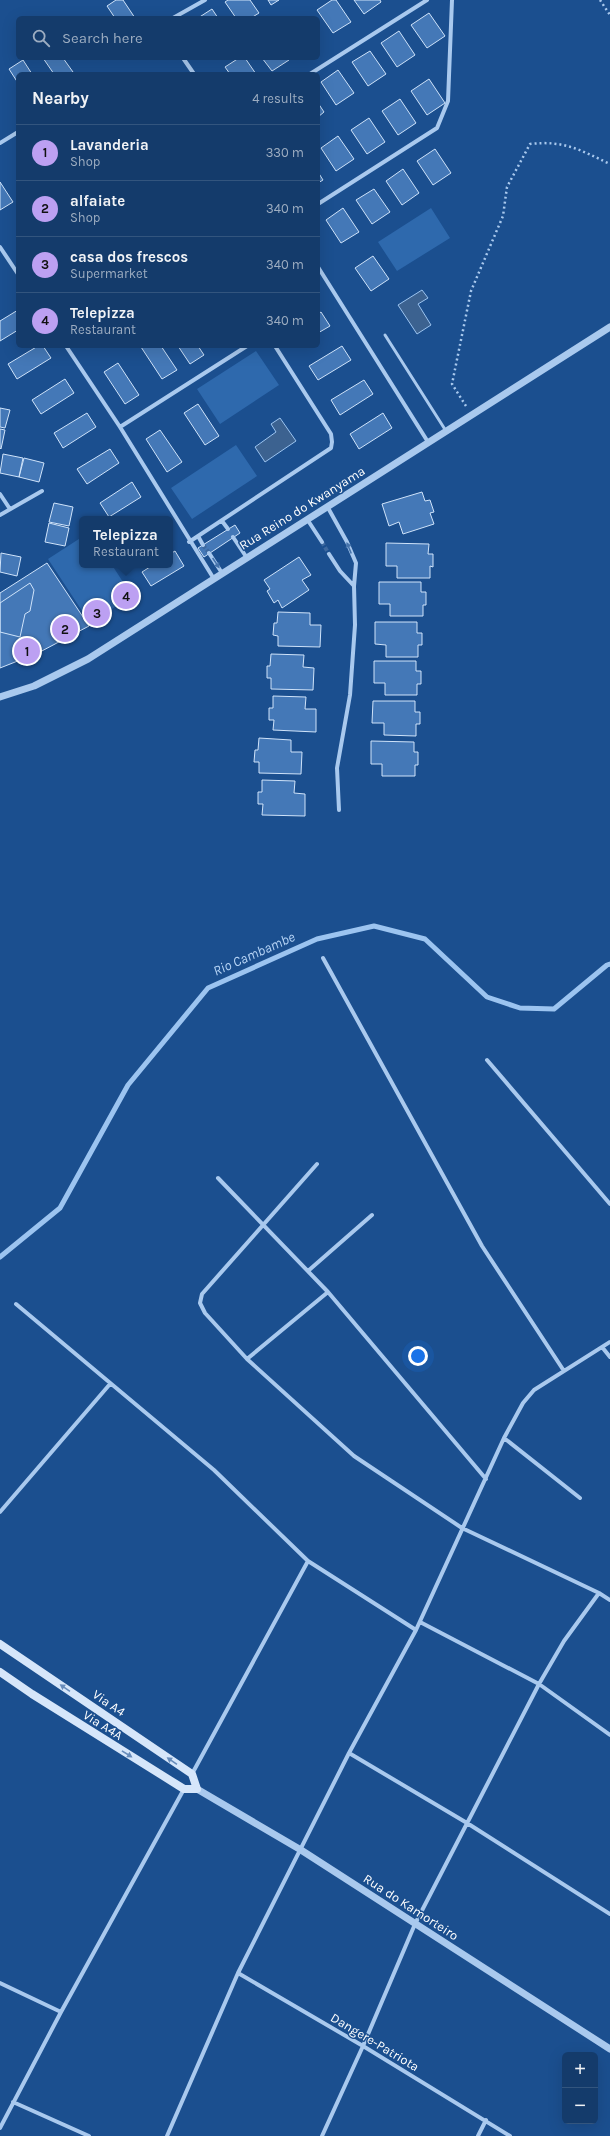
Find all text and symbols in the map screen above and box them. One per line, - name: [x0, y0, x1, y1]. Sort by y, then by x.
- search box: [16, 16, 320, 60]
- icon: search: [30, 27, 52, 49]
- text: Search here: [62, 29, 143, 47]
- text: Nearby: [32, 88, 89, 108]
- text: 4 results: [252, 91, 304, 106]
- text: Lavanderia: [70, 136, 149, 154]
- text: 1: [43, 145, 47, 160]
- text: 330 m: [266, 145, 304, 160]
- text: Shop: [70, 154, 100, 169]
- text: alfaiate: [70, 192, 125, 210]
- text: 2: [41, 201, 49, 216]
- text: 340 m: [266, 201, 304, 216]
- text: Shop: [70, 210, 100, 225]
- text: casa dos frescos: [70, 248, 188, 266]
- text: 3: [41, 257, 49, 272]
- text: 340 m: [266, 257, 304, 272]
- text: Supermarket: [70, 266, 148, 281]
- text: Telepizza: [70, 304, 135, 322]
- text: 4: [41, 313, 49, 328]
- text: 340 m: [266, 313, 304, 328]
- text: Restaurant: [70, 322, 136, 337]
- street label: Rua Reino do Kwanyama: [236, 463, 368, 553]
- popup: [79, 516, 173, 568]
- text: Telepizza: [93, 526, 158, 544]
- one-way arrow: [346, 542, 352, 554]
- text: Restaurant: [93, 544, 159, 559]
- one-way arrow: [212, 557, 219, 569]
- pin: 4: [113, 581, 139, 611]
- pin: 3: [84, 598, 110, 628]
- pin: 2: [52, 614, 78, 644]
- pin: 1: [14, 636, 40, 666]
- water label: Rio Cambambe: [210, 928, 298, 980]
- your location: [408, 1346, 428, 1366]
- one-way arrow: [59, 1685, 71, 1692]
- street label: Via A4: [90, 1687, 128, 1719]
- street label: Via A4A: [81, 1707, 126, 1743]
- one-way arrow: [121, 1750, 133, 1757]
- one-way arrow: [167, 1757, 178, 1765]
- street label: Rua do Kamorteiro: [361, 1871, 461, 1943]
- street label: Dangere-Patriota: [328, 2010, 422, 2074]
- map controls: [562, 2052, 598, 2124]
- button: +: [562, 2052, 598, 2088]
- button: −: [562, 2088, 598, 2124]

